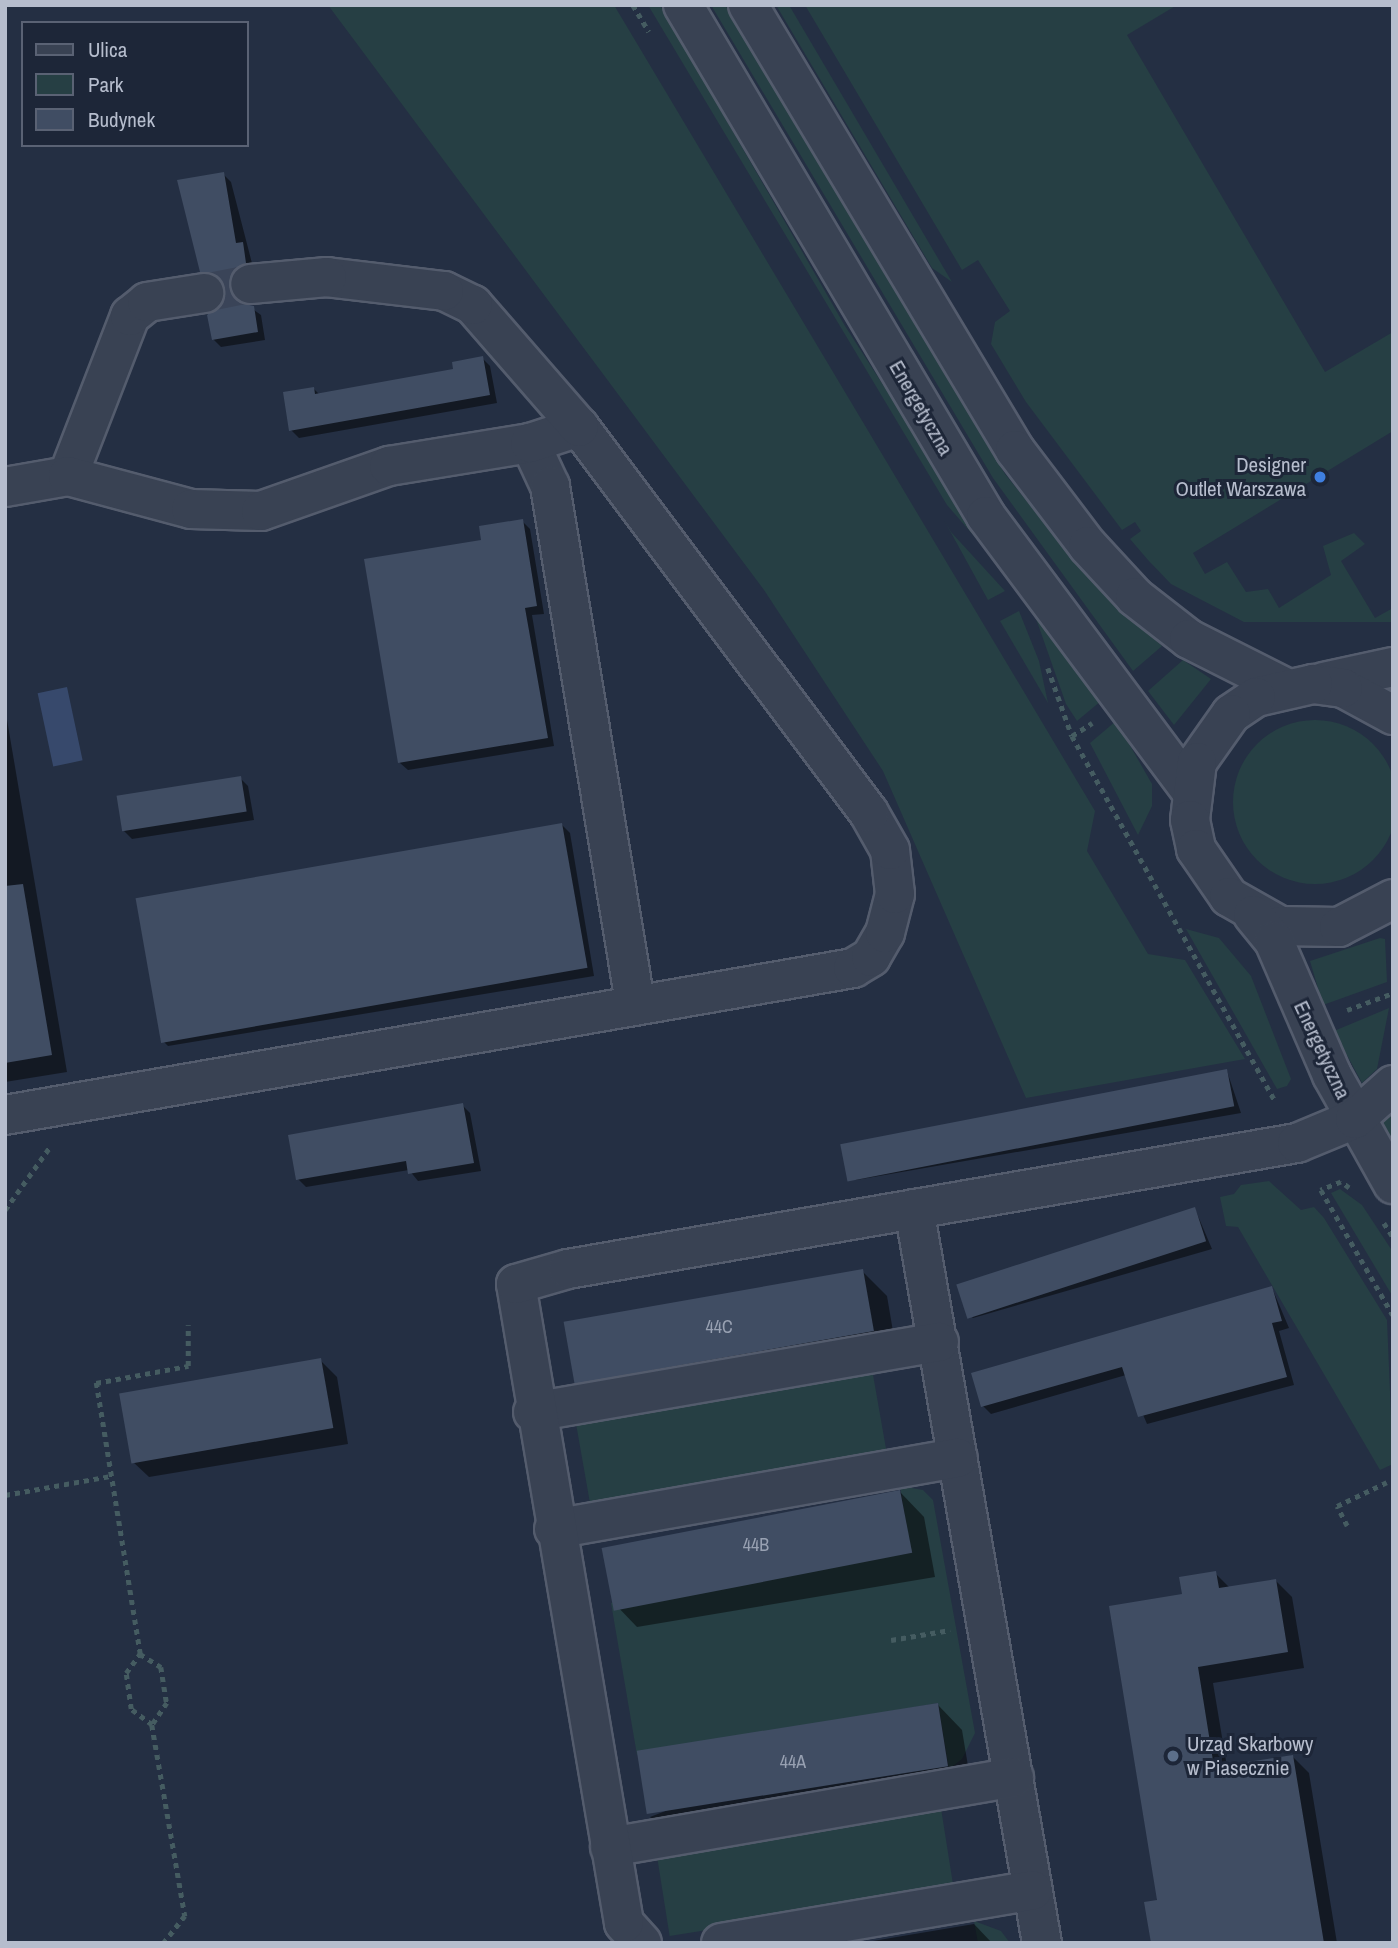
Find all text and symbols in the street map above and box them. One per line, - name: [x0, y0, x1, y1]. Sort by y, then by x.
- legend: [21, 21, 248, 147]
- text: Ulica: [88, 35, 127, 64]
- text: Park: [88, 70, 123, 99]
- text: Budynek: [88, 105, 155, 134]
- street label: Energetyczna: [884, 356, 958, 460]
- place label: Designer Outlet Warszawa: [1176, 452, 1306, 502]
- marker: Designer Outlet Warszawa: [1312, 469, 1328, 485]
- street label: Energetyczna: [1288, 997, 1356, 1103]
- house number: 44C: [705, 1316, 733, 1338]
- house number: 44B: [743, 1534, 769, 1556]
- place label: Urząd Skarbowy w Piasecznie: [1187, 1731, 1313, 1781]
- marker: Urząd Skarbowy w Piasecznie: [1165, 1748, 1181, 1764]
- house number: 44A: [780, 1751, 806, 1773]

